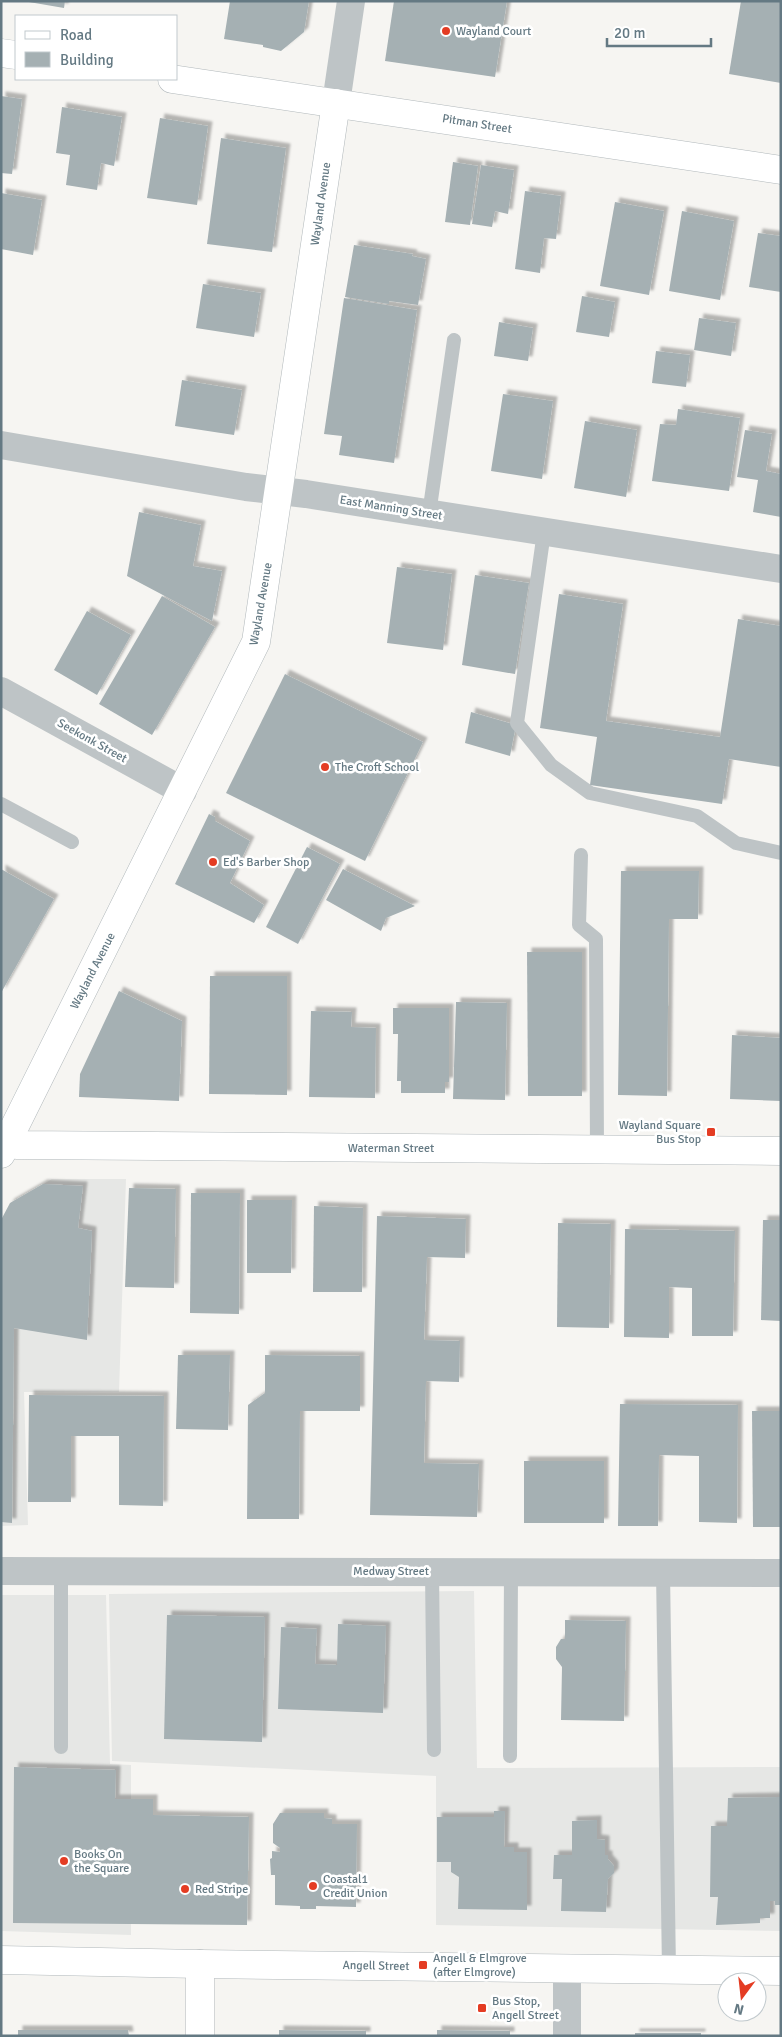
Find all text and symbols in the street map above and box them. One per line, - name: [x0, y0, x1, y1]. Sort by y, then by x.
- legend: [15, 15, 178, 80]
- scale bar: [607, 15, 711, 47]
- place label: Wayland Court: [456, 24, 531, 39]
- text: 20 m: [614, 24, 645, 42]
- marker: Wayland Court: [440, 25, 452, 37]
- text: Road: [60, 26, 92, 44]
- text: Building: [60, 51, 114, 69]
- street label: Pitman Street: [441, 111, 513, 137]
- street label: Wayland Avenue: [308, 161, 334, 247]
- street label: East Manning Street: [339, 492, 443, 524]
- street label: Wayland Avenue: [246, 561, 276, 647]
- street label: Seekonk Street: [55, 716, 129, 766]
- place label: The Croft School: [335, 760, 420, 775]
- marker: The Croft School: [319, 761, 331, 773]
- place label: Ed's Barber Shop: [223, 855, 309, 870]
- marker: Ed's Barber Shop: [207, 856, 219, 868]
- street label: Wayland Avenue: [67, 930, 119, 1012]
- place label: Wayland Square Bus Stop: [619, 1118, 701, 1147]
- marker: Wayland Square Bus Stop: [705, 1126, 717, 1138]
- street label: Waterman Street: [348, 1141, 434, 1156]
- street label: Medway Street: [353, 1564, 429, 1579]
- place label: Books On the Square: [74, 1847, 129, 1876]
- marker: Books On the Square: [58, 1855, 70, 1867]
- place label: Coastal1 Credit Union: [323, 1872, 387, 1901]
- marker: Coastal1 Credit Union: [307, 1880, 319, 1892]
- place label: Red Stripe: [195, 1882, 248, 1897]
- marker: Red Stripe: [179, 1883, 191, 1895]
- place label: Angell & Elmgrove (after Elmgrove): [433, 1951, 527, 1980]
- street label: Angell Street: [342, 1958, 410, 1974]
- marker: Angell & Elmgrove (after Elmgrove): [417, 1959, 429, 1971]
- north arrow: [717, 1972, 767, 2022]
- place label: Bus Stop, Angell Street: [492, 1994, 559, 2023]
- text: N: [732, 2000, 746, 2019]
- marker: Bus Stop, Angell Street: [476, 2002, 488, 2014]

